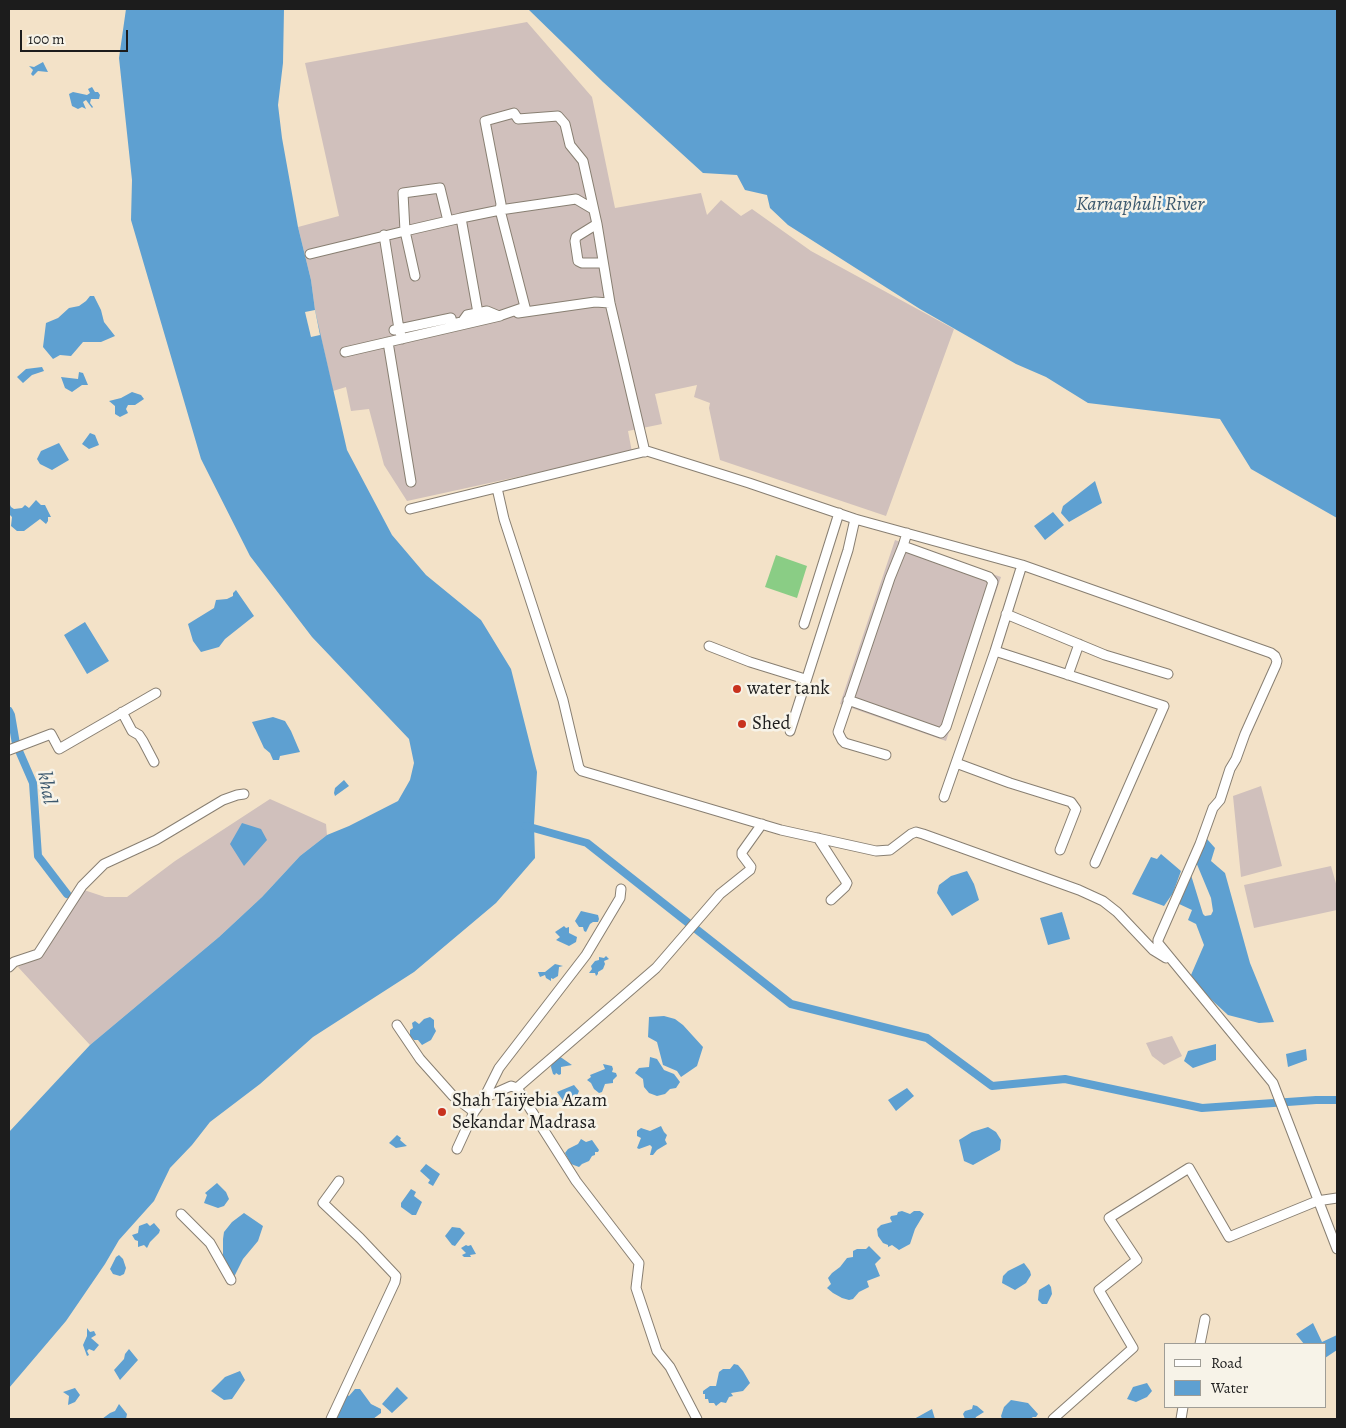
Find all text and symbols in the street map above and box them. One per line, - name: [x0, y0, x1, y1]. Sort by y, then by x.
- scale bar: [22, 20, 130, 52]
- text: 100 m: [28, 29, 65, 49]
- water label: Karnaphuli River: [1076, 193, 1204, 217]
- place label: water tank: [747, 678, 830, 700]
- marker: water tank: [731, 683, 743, 695]
- place label: Shed: [752, 713, 791, 735]
- marker: Shed: [736, 718, 748, 730]
- water label: khal: [31, 770, 61, 806]
- place label: Shah Taiÿebia Azam Sekandar Madrasa: [452, 1090, 607, 1134]
- marker: Shah Taiÿebia Azam Sekandar Madrasa: [436, 1106, 448, 1118]
- legend: [1164, 1343, 1326, 1408]
- text: Road: [1211, 1353, 1242, 1373]
- text: Water: [1211, 1378, 1248, 1398]

